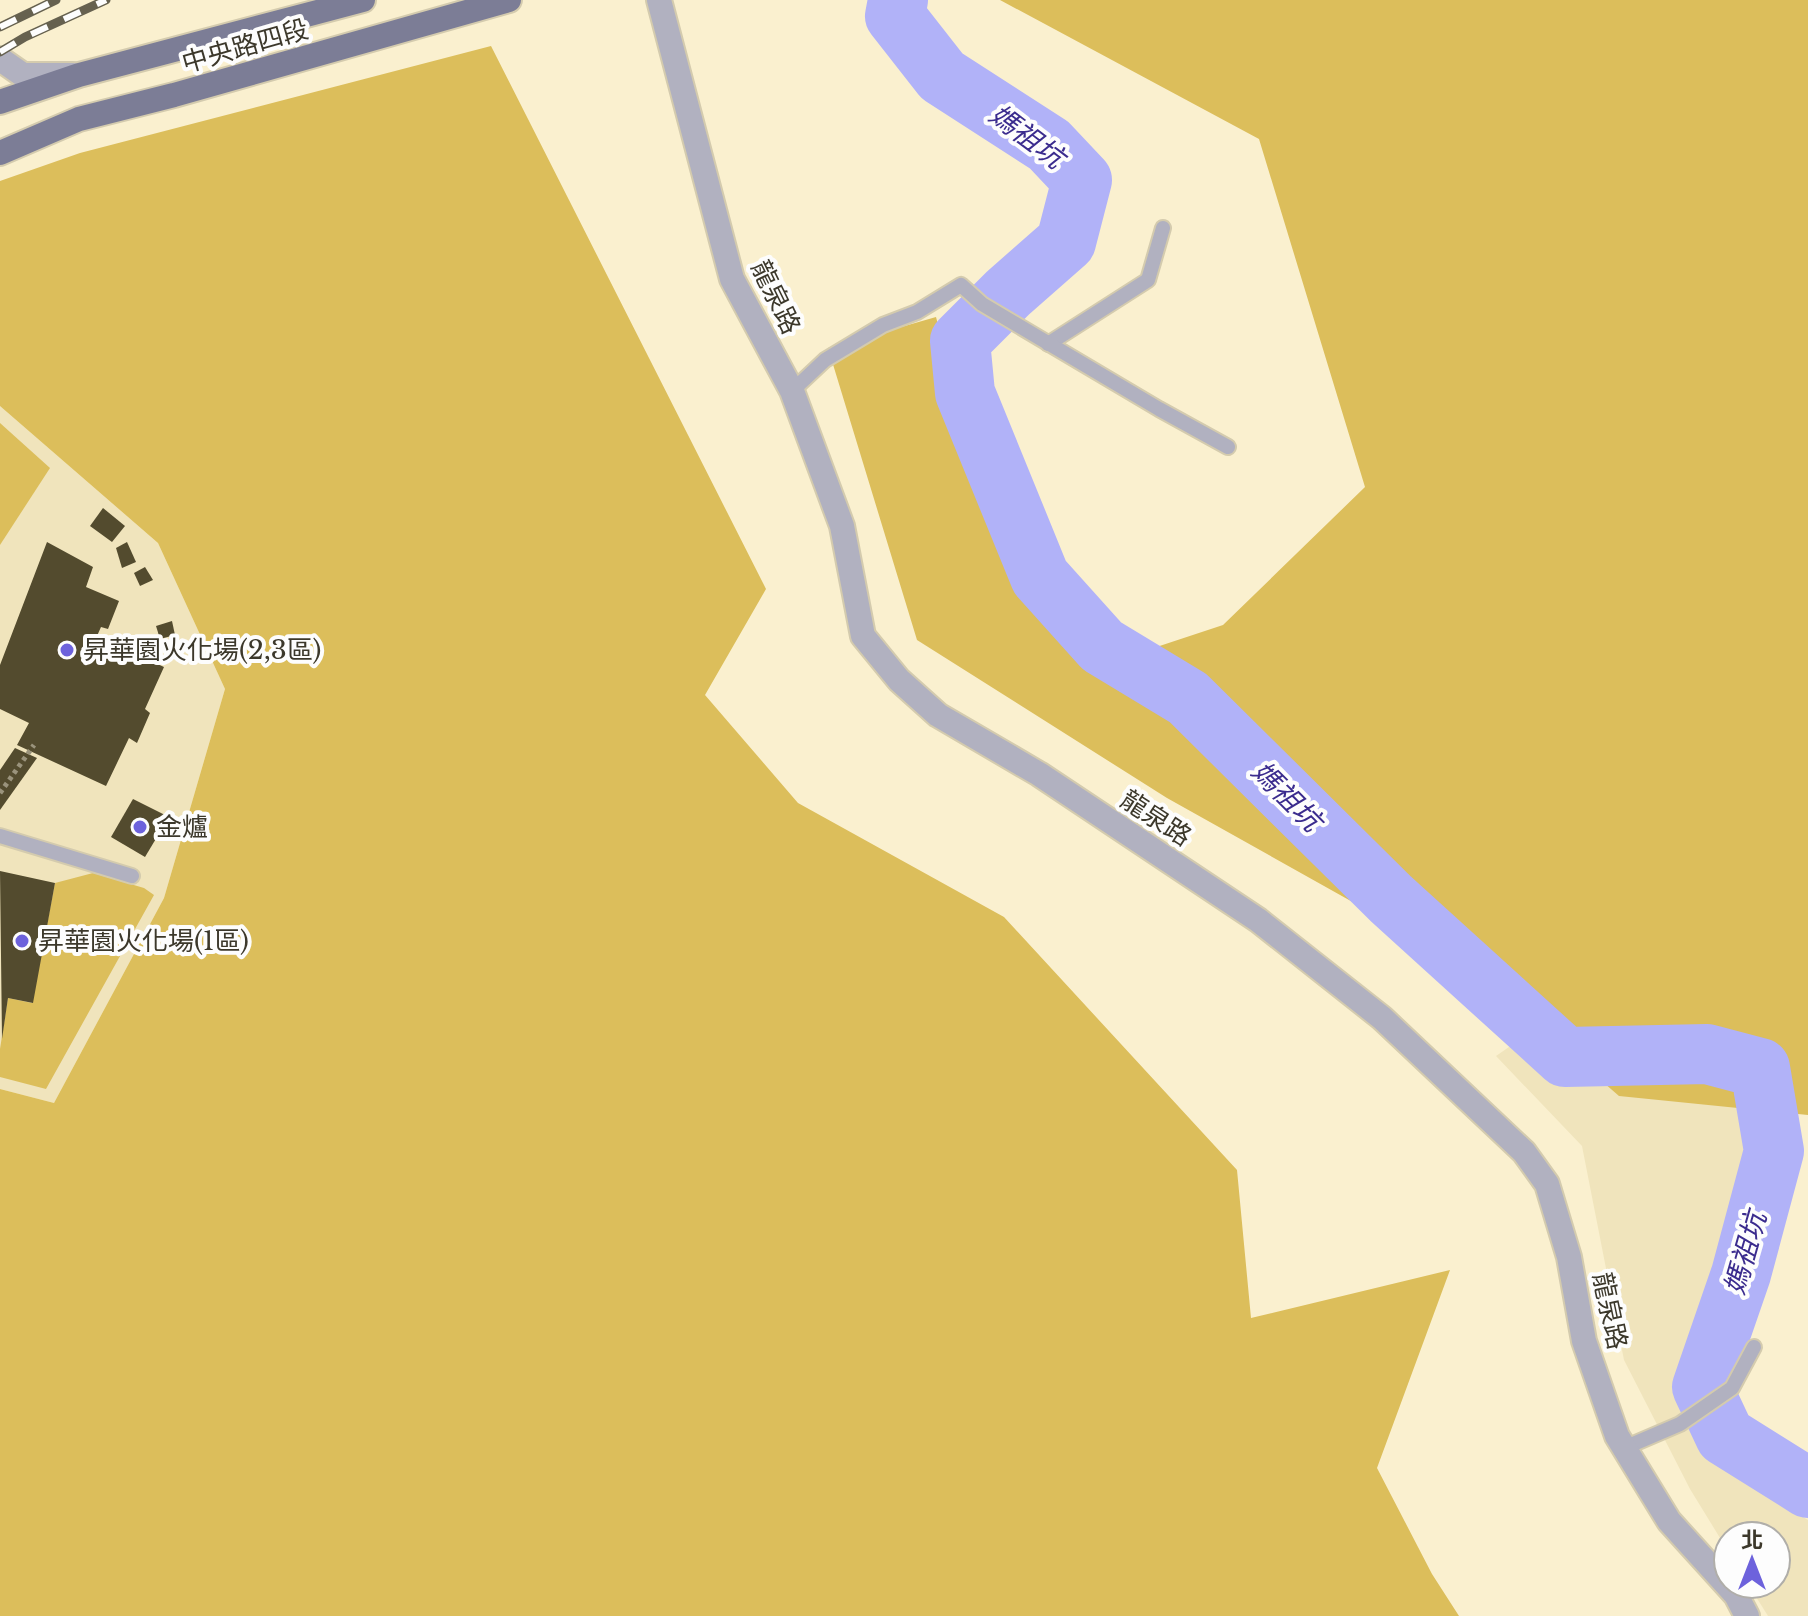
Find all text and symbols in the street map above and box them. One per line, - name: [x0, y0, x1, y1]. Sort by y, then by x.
- street label: 中央路四段: [178, 13, 312, 79]
- water label: 媽祖坑: [983, 97, 1074, 178]
- street label: 龍泉路: [745, 255, 807, 339]
- place label: 昇華園火化場(2,3區): [83, 634, 321, 666]
- marker: 昇華園火化場(2,3區): [58, 641, 76, 659]
- water label: 媽祖坑: [1245, 754, 1332, 841]
- street label: 龍泉路: [1115, 783, 1197, 853]
- place label: 金爐: [156, 811, 208, 843]
- marker: 金爐: [131, 818, 149, 836]
- place label: 昇華園火化場(1區): [38, 925, 249, 957]
- marker: 昇華園火化場(1區): [13, 932, 31, 950]
- water label: 媽祖坑: [1717, 1204, 1775, 1298]
- street label: 龍泉路: [1586, 1270, 1634, 1352]
- north arrow: [1712, 1520, 1792, 1600]
- text: 北: [1741, 1527, 1763, 1554]

